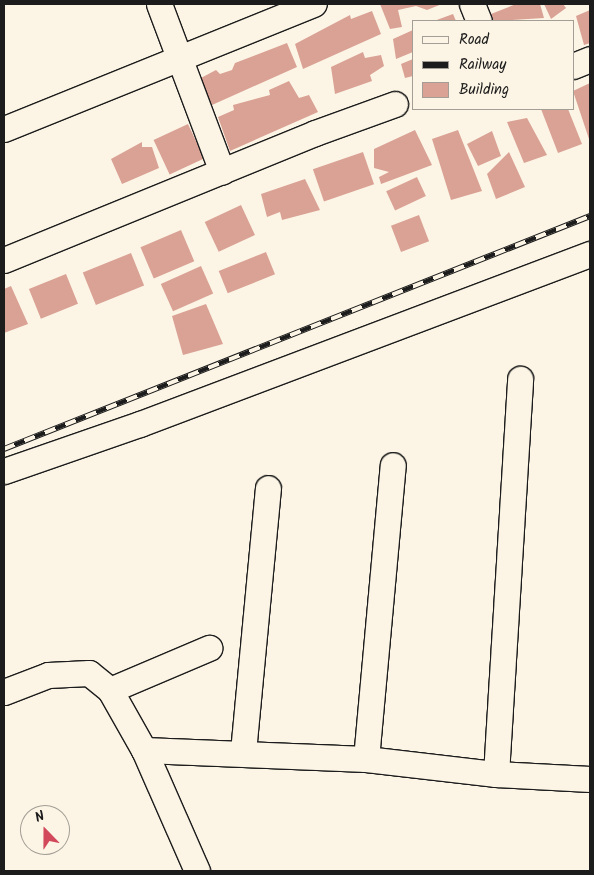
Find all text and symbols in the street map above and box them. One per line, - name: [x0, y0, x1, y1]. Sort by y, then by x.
- legend: [412, 20, 574, 110]
- text: Road: [459, 28, 489, 52]
- text: Railway: [459, 53, 506, 77]
- text: Building: [459, 78, 509, 102]
- north arrow: [20, 805, 70, 855]
- text: N: [32, 805, 48, 829]

